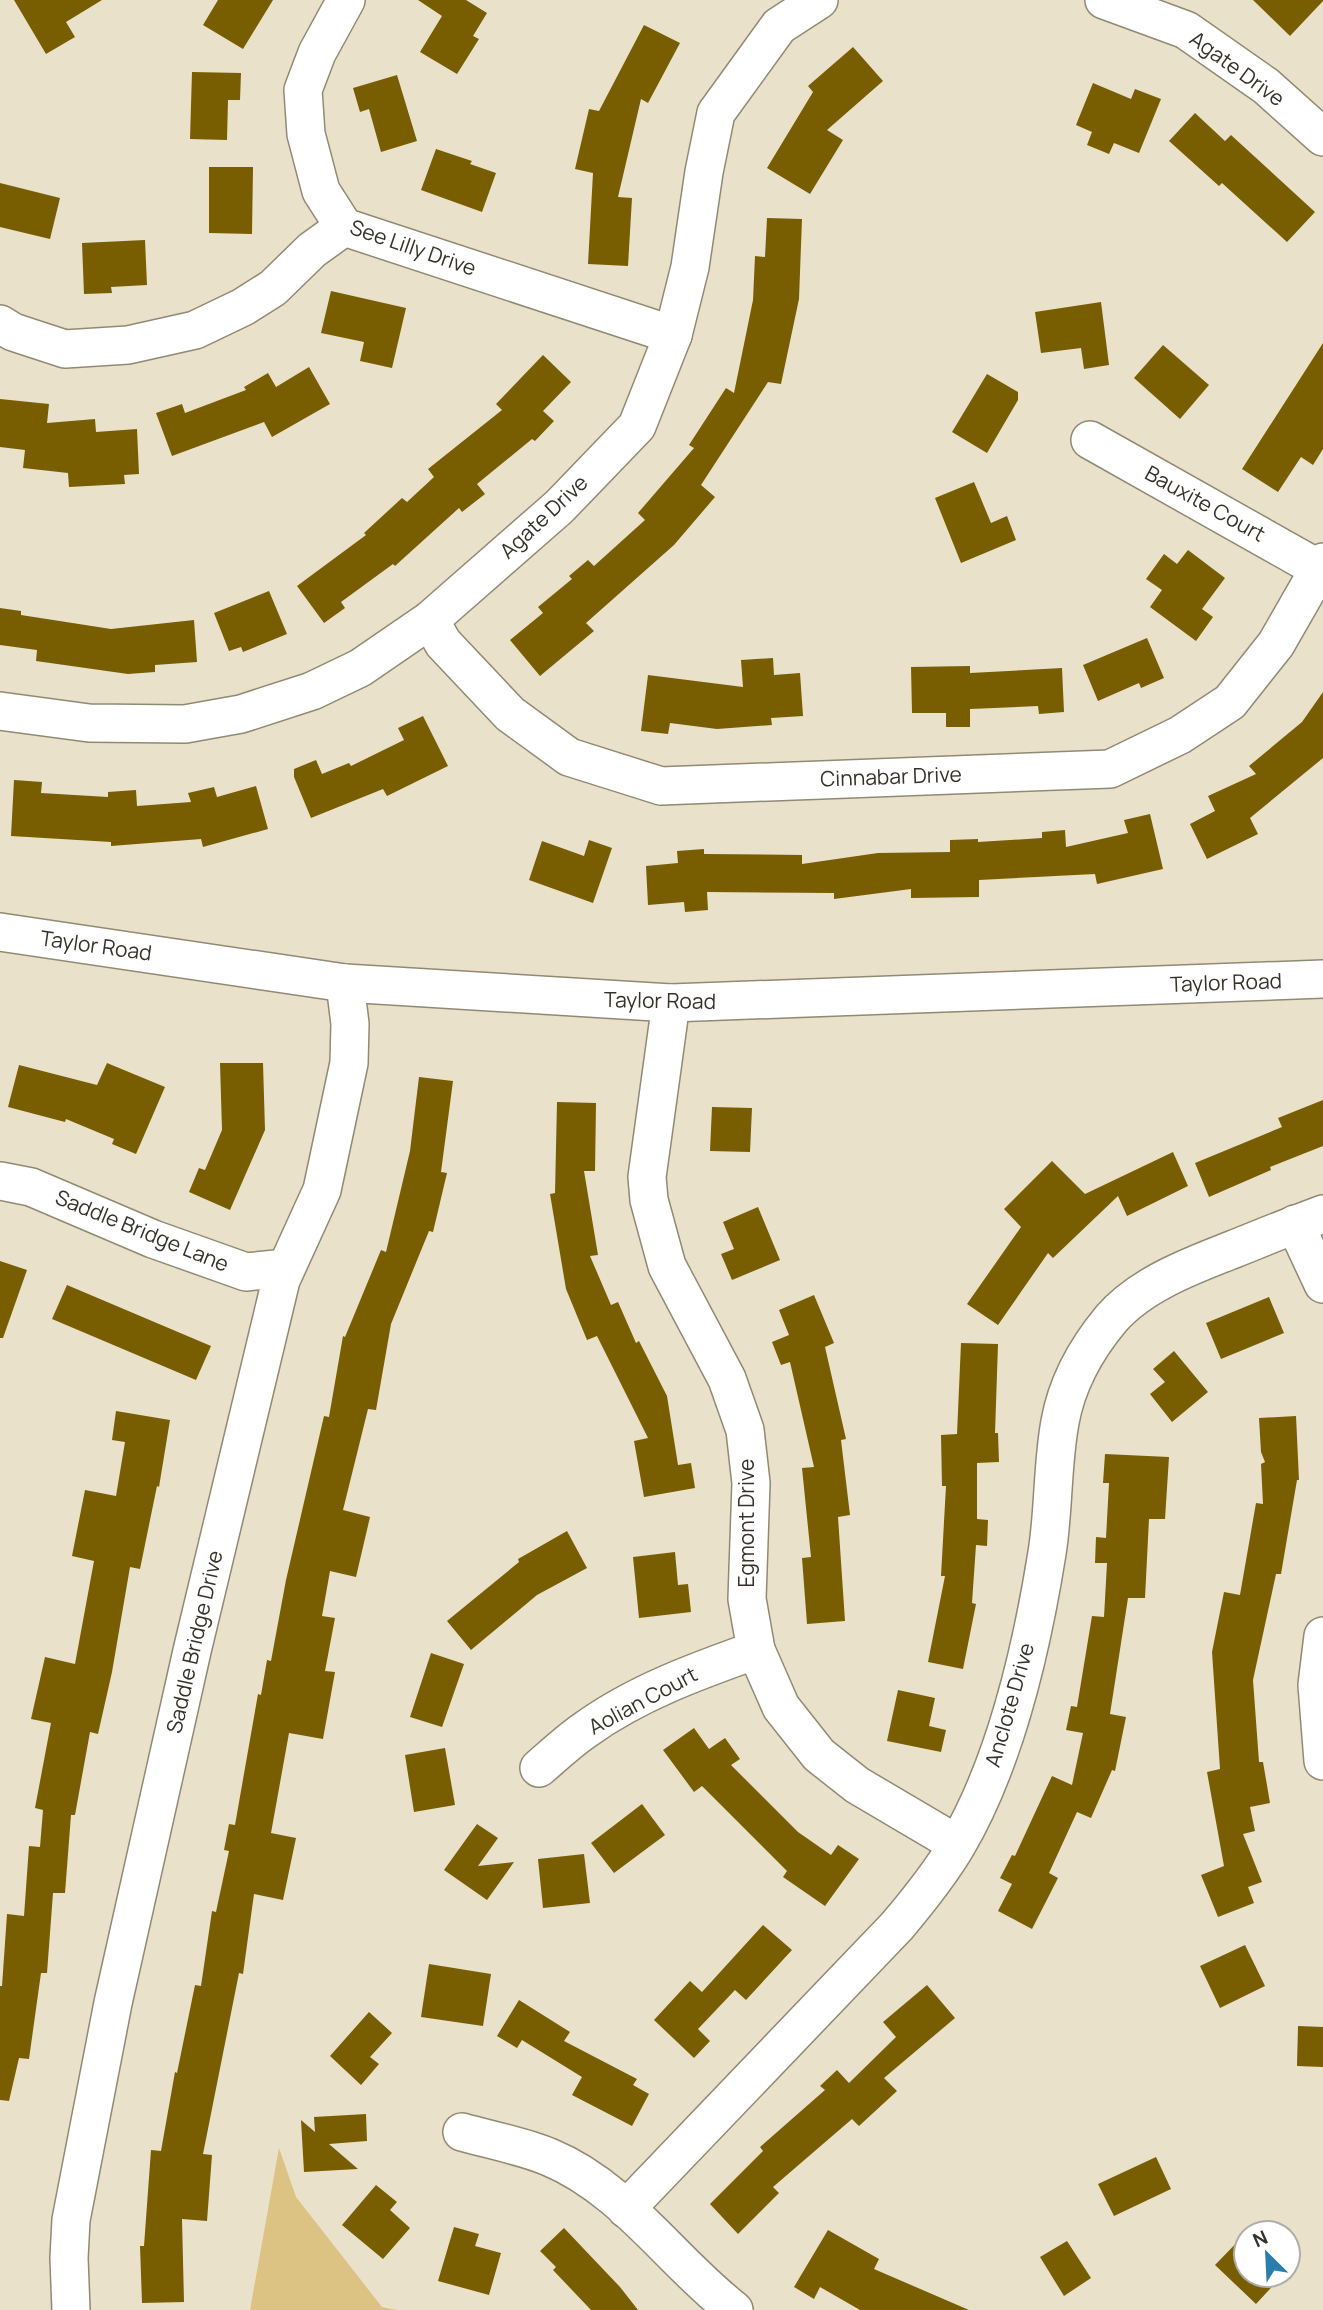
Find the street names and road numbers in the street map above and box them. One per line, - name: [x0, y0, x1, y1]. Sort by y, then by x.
- street label: Agate Drive: [1184, 24, 1291, 112]
- street label: See Lilly Drive: [347, 212, 480, 282]
- street label: Bauxite Court: [1140, 459, 1271, 548]
- street label: Agate Drive: [493, 468, 593, 564]
- street label: Cinnabar Drive: [820, 760, 962, 792]
- street label: Taylor Road: [39, 923, 154, 967]
- street label: Taylor Road: [1169, 966, 1282, 998]
- street label: Taylor Road: [604, 985, 716, 1015]
- street label: Saddle Bridge Lane: [52, 1183, 233, 1278]
- street label: Egmont Drive: [732, 1459, 760, 1587]
- street label: Saddle Bridge Drive: [159, 1548, 229, 1736]
- street label: Anclote Drive: [978, 1639, 1040, 1770]
- street label: Aolian Court: [583, 1660, 702, 1741]

